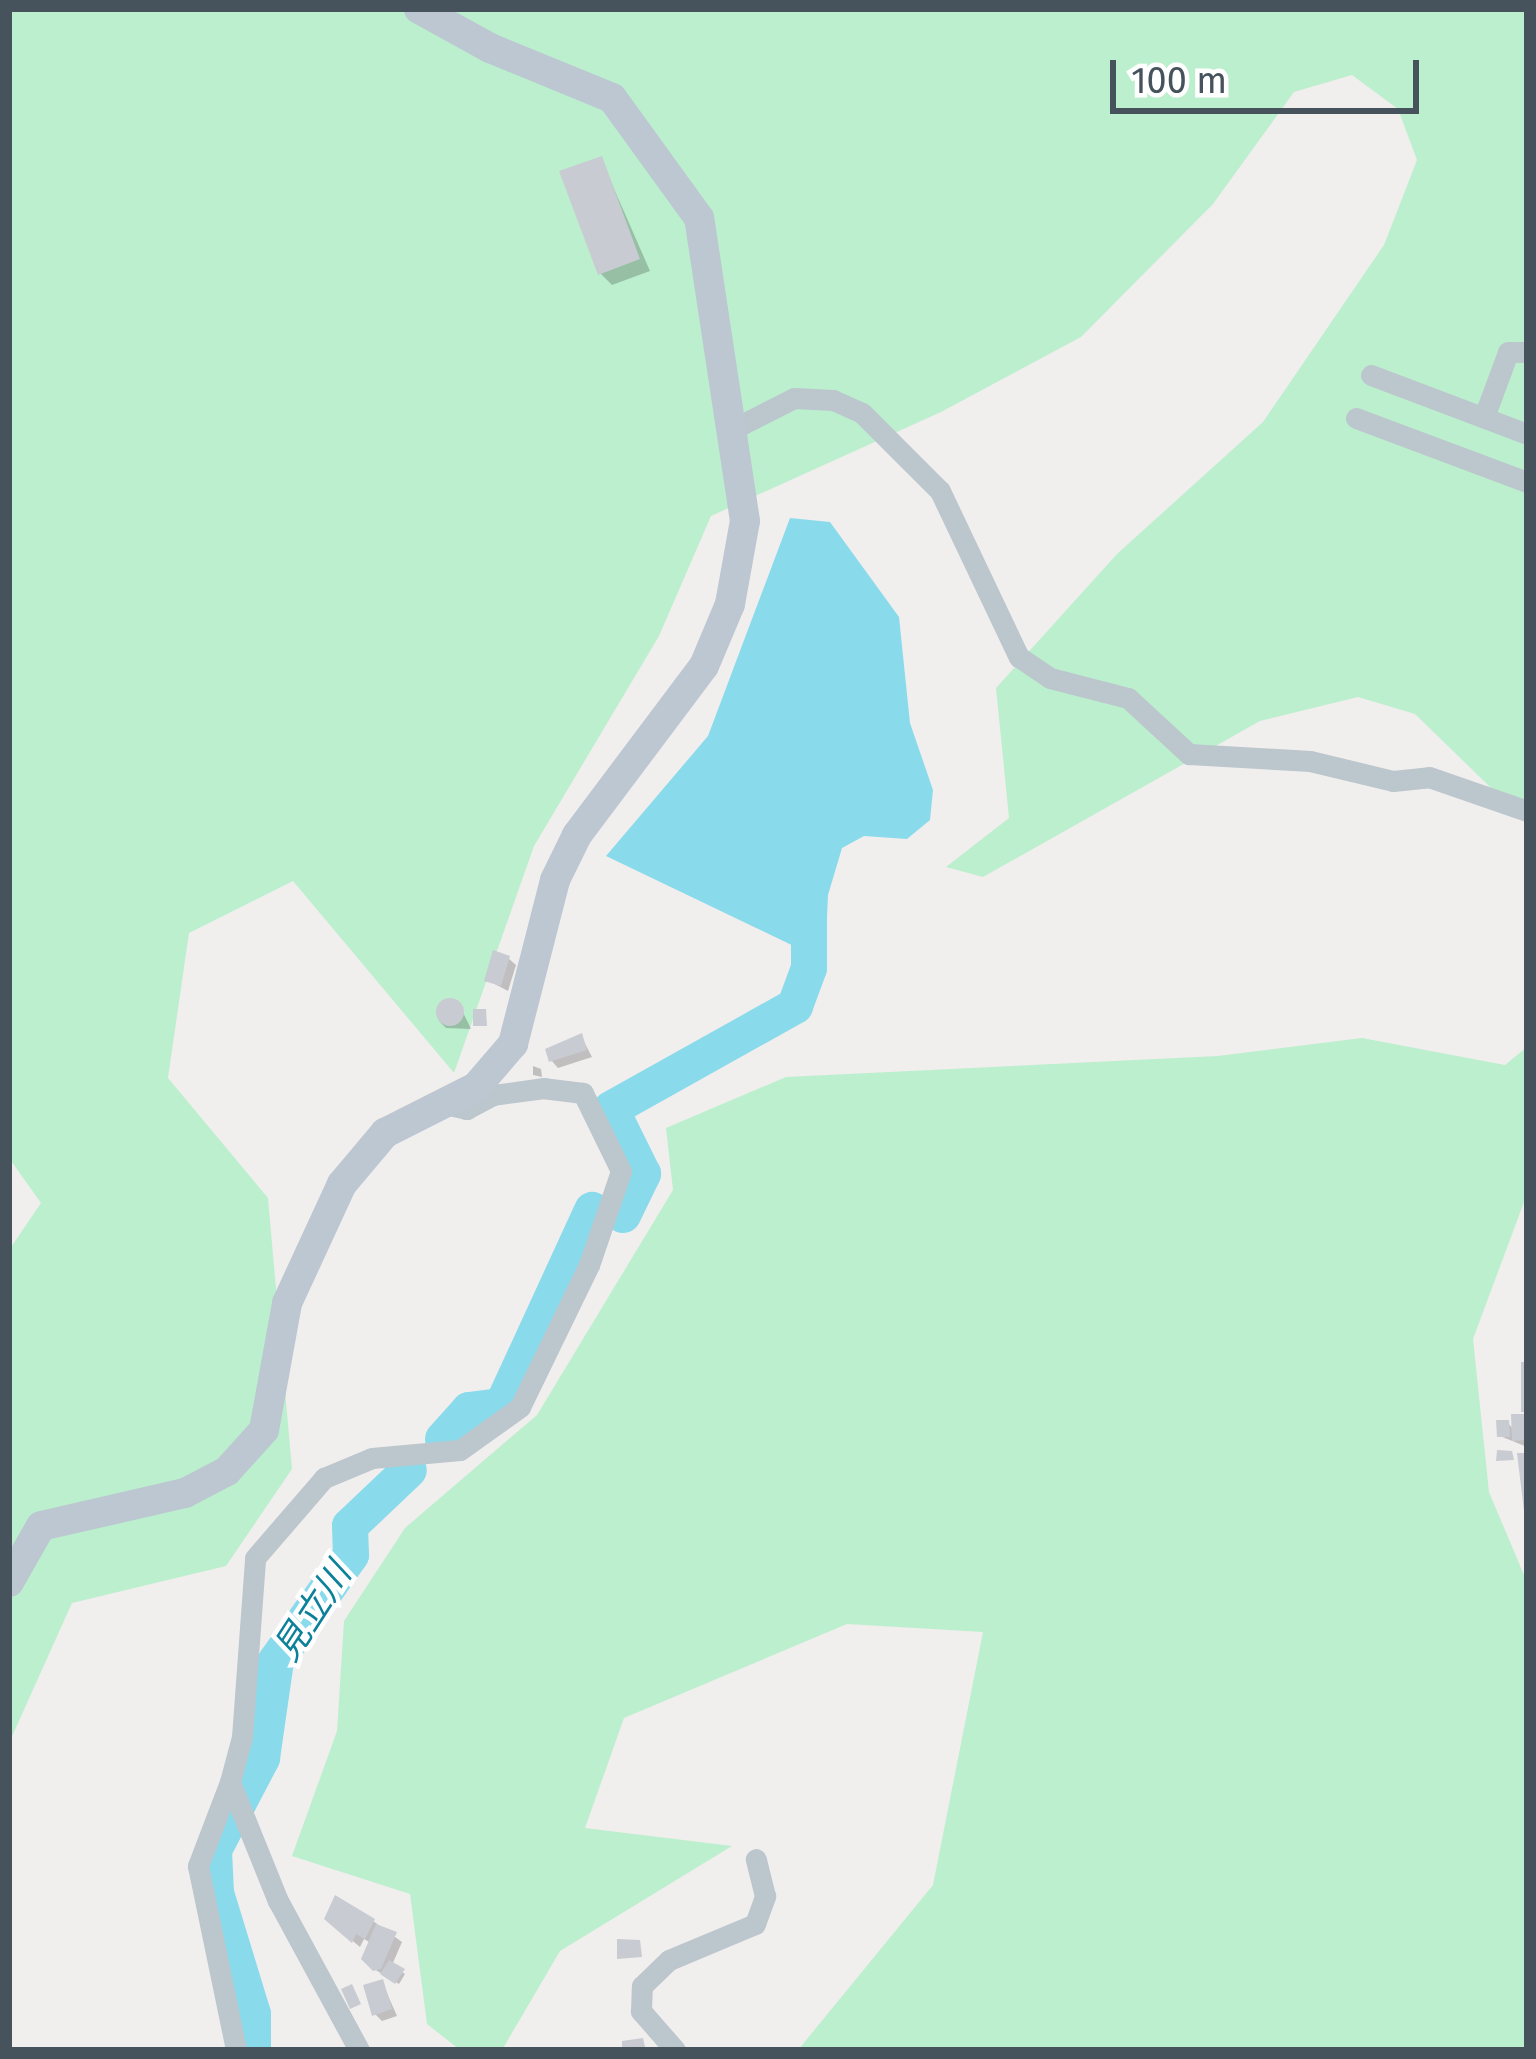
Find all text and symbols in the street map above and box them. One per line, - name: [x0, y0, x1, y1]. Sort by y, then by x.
- scale bar: [1116, 36, 1425, 110]
- text: 100 m: [1131, 59, 1227, 103]
- water label: 見立川: [265, 1555, 361, 1669]

